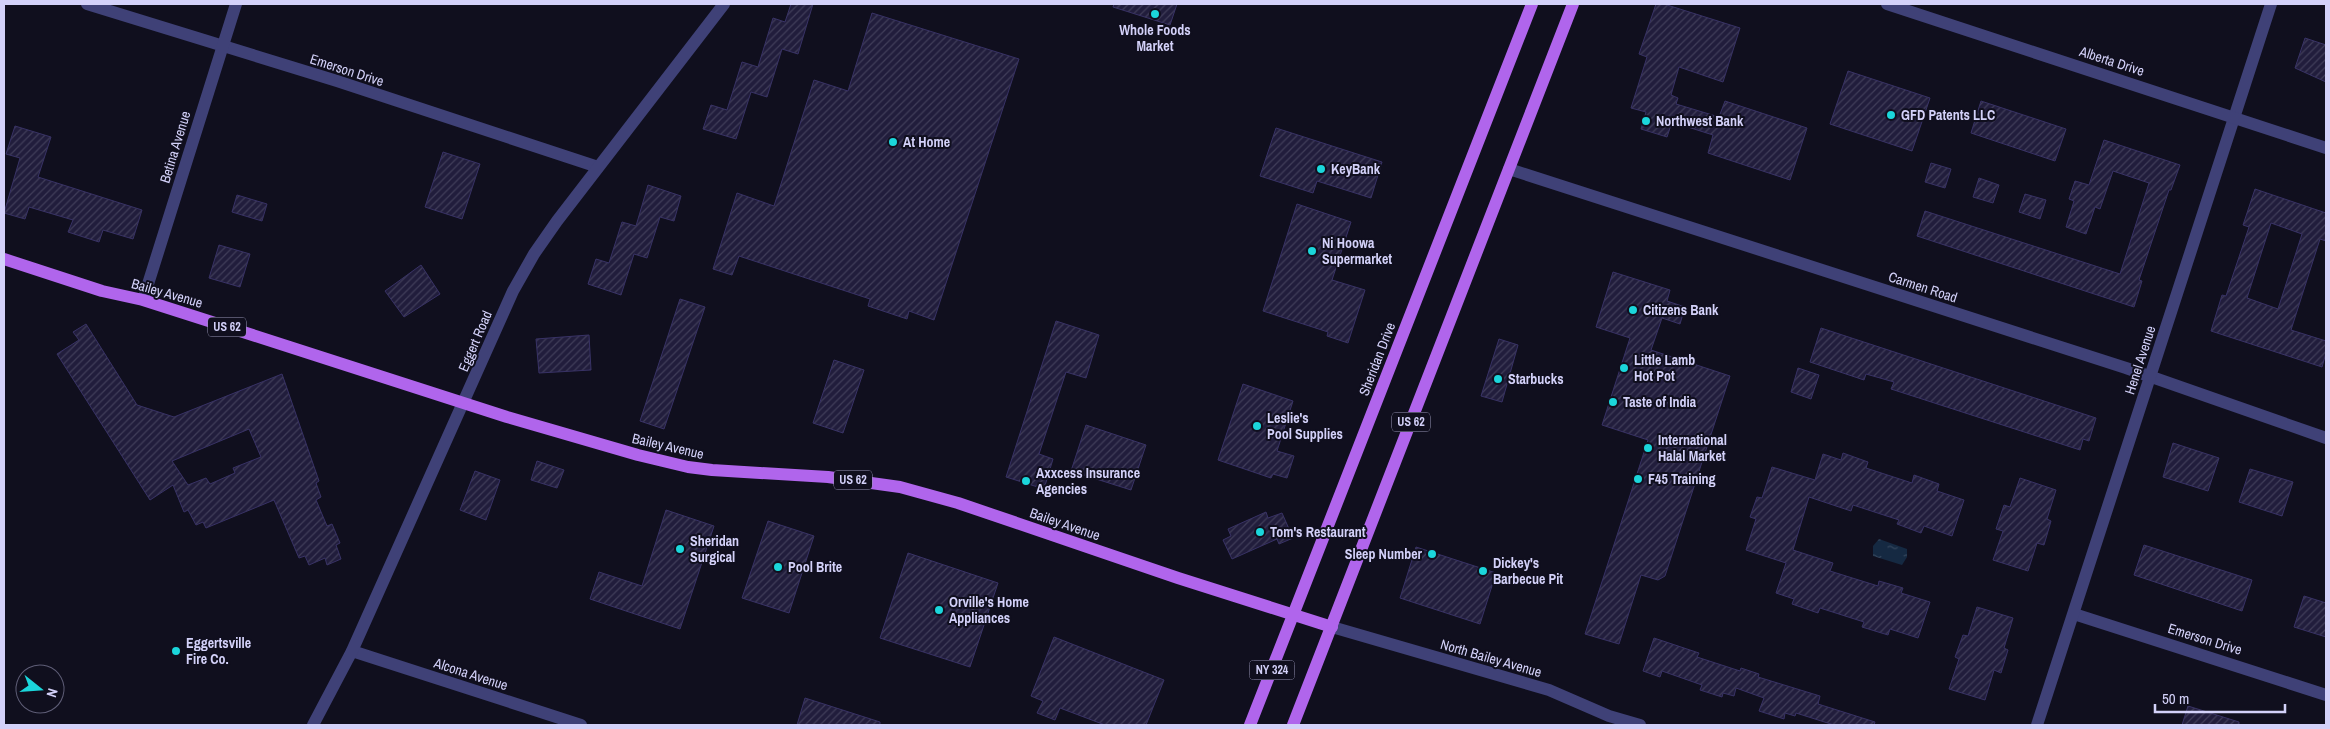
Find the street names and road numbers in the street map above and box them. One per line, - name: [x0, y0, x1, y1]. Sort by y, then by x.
- street label: Alberta Drive: [2076, 42, 2147, 80]
- street label: Emerson Drive: [308, 50, 386, 90]
- street label: Betina Avenue: [156, 109, 194, 185]
- street label: Carmen Road: [1886, 267, 1960, 307]
- street label: Bailey Avenue: [129, 274, 205, 312]
- street label: Eggert Road: [454, 308, 496, 374]
- road number: US 62: [208, 318, 246, 337]
- street label: Sheridan Drive: [1355, 320, 1399, 398]
- street label: Henel Avenue: [2120, 323, 2160, 397]
- road number: US 62: [1392, 412, 1430, 432]
- street label: Bailey Avenue: [630, 429, 706, 463]
- road number: US 62: [834, 470, 872, 490]
- street label: Bailey Avenue: [1027, 504, 1103, 544]
- street label: Emerson Drive: [2166, 619, 2244, 659]
- street label: North Bailey Avenue: [1438, 635, 1544, 681]
- street label: Alcona Avenue: [431, 653, 510, 694]
- road number: NY 324: [1250, 660, 1294, 680]

